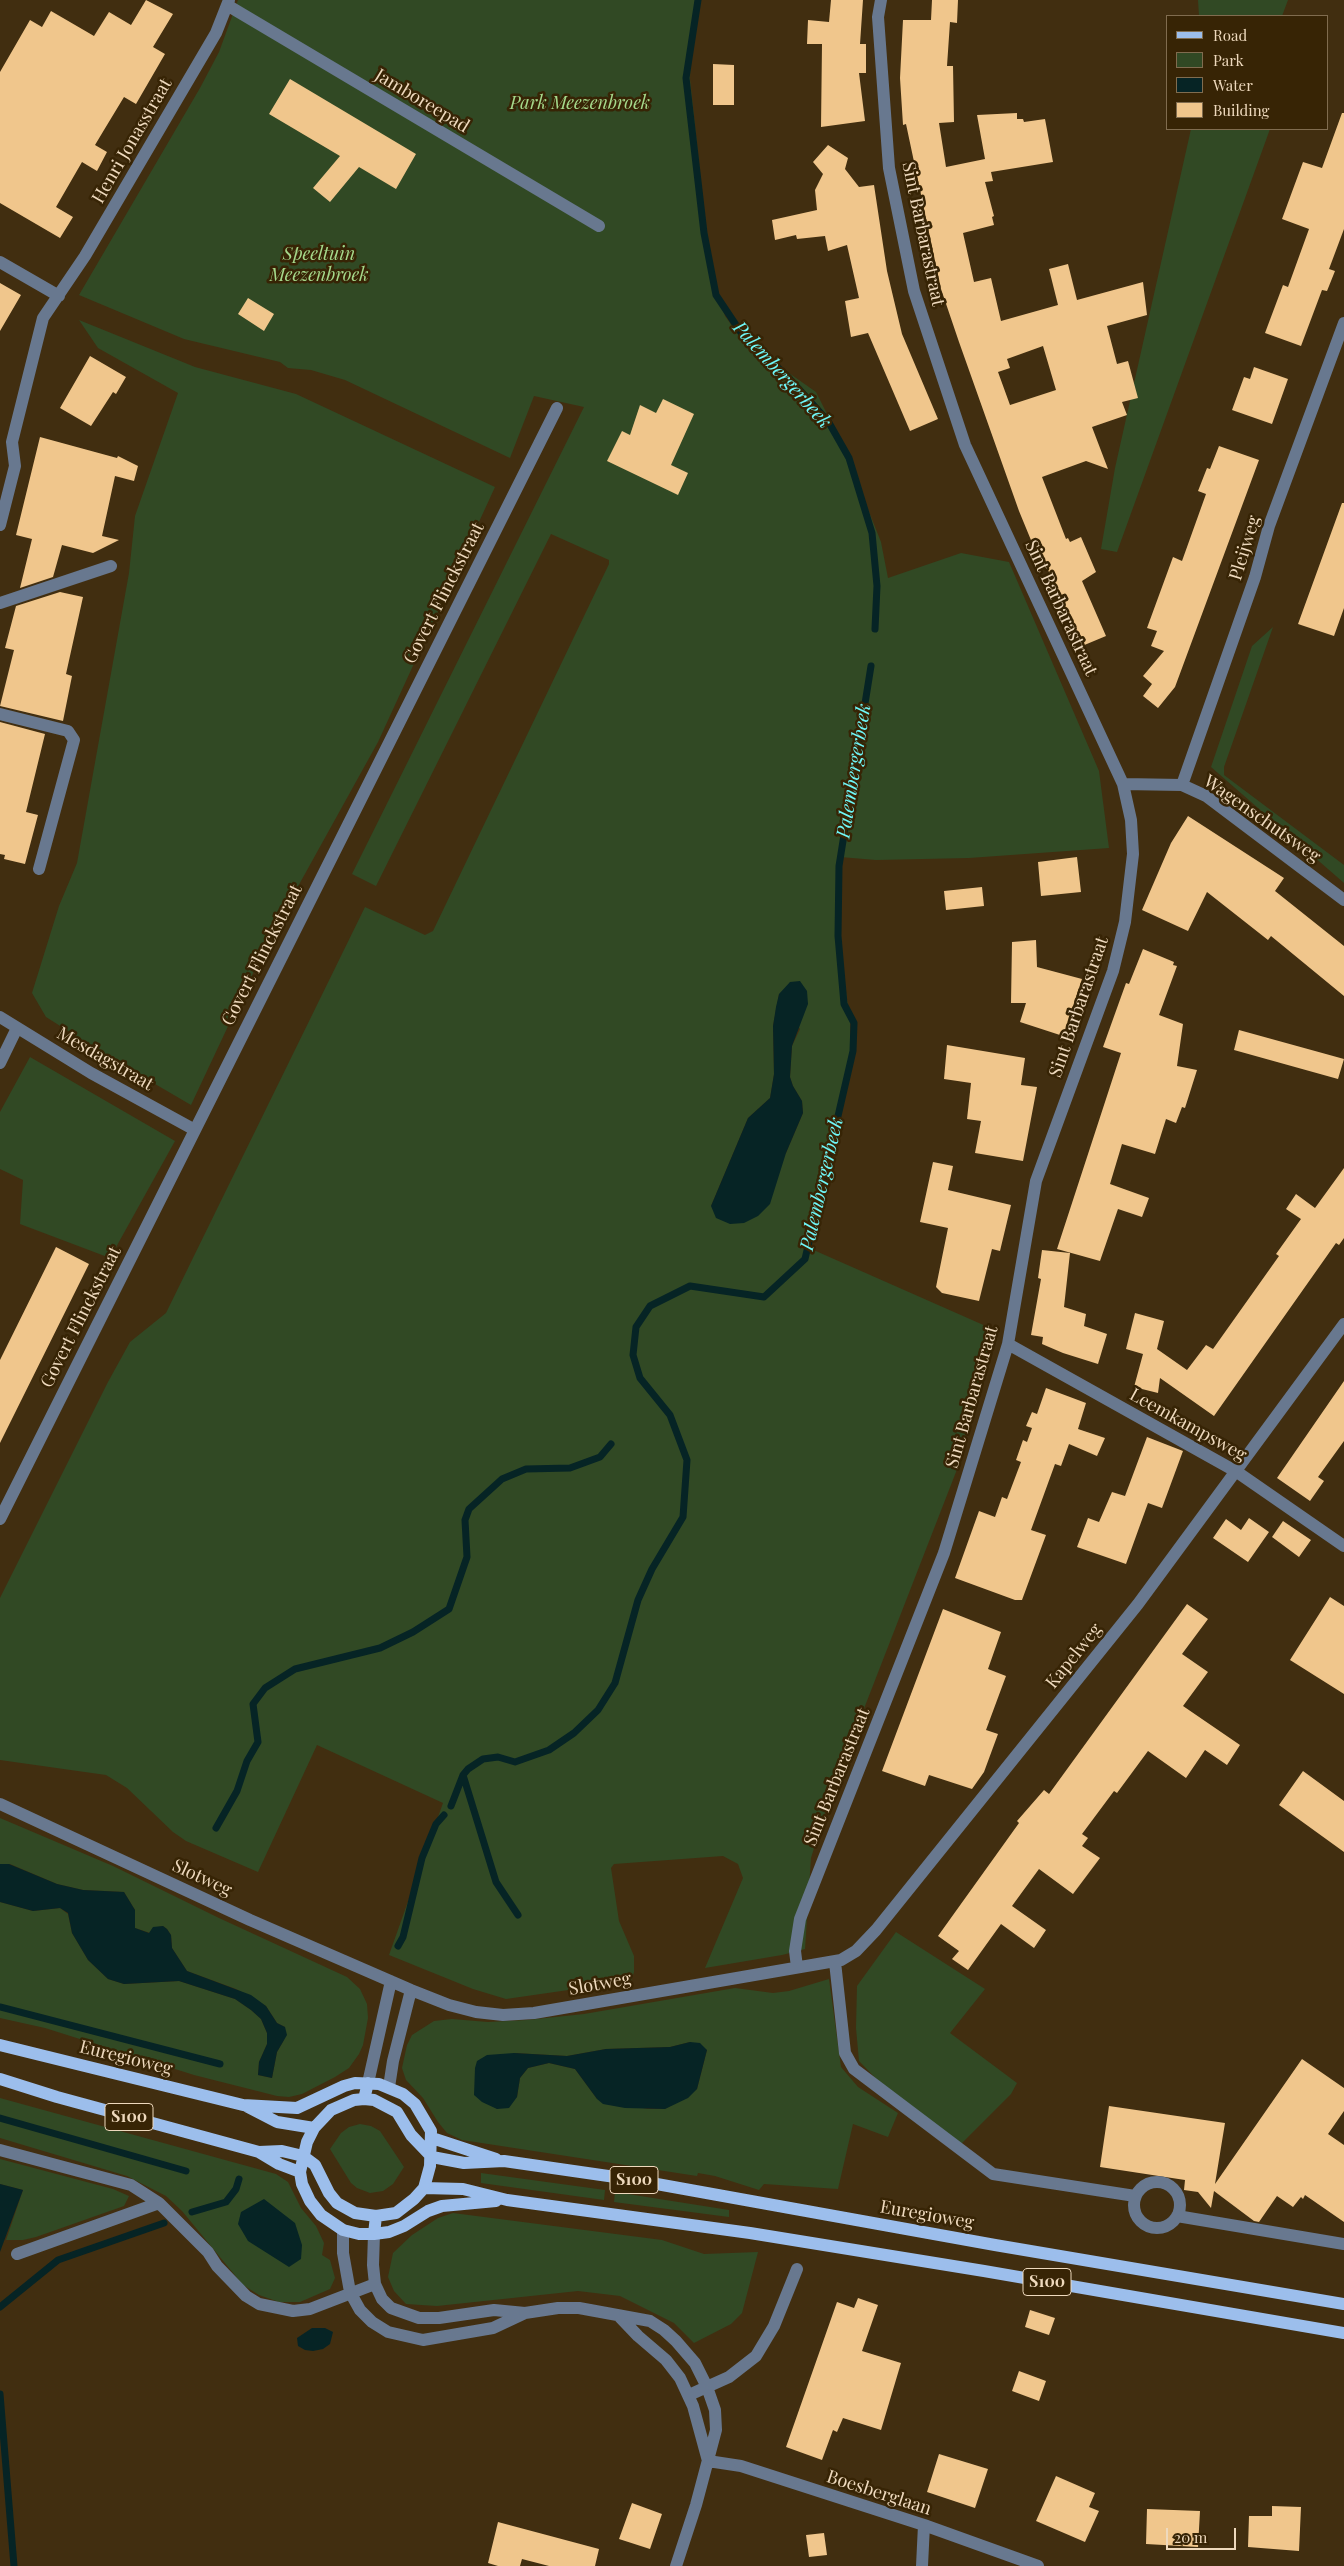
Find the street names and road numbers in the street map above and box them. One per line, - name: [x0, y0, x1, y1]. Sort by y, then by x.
- street label: Jamboreepad: [371, 64, 473, 138]
- street label: Henri Jonasstraat: [87, 75, 177, 207]
- street label: Sint Barbarastraat: [897, 160, 949, 308]
- street label: Pleijweg: [1225, 513, 1265, 583]
- street label: Govert Flinckstraat: [399, 519, 489, 667]
- street label: Sint Barbarastraat: [1020, 537, 1102, 679]
- street label: Wagenschutsweg: [1199, 771, 1325, 867]
- street label: Govert Flinckstraat: [217, 881, 307, 1029]
- street label: Sint Barbarastraat: [1045, 934, 1113, 1080]
- street label: Mesdagstraat: [53, 1023, 157, 1095]
- street label: Govert Flinckstraat: [36, 1243, 126, 1391]
- street label: Sint Barbarastraat: [941, 1323, 1003, 1471]
- street label: Leemkampsweg: [1126, 1384, 1250, 1466]
- street label: Kapelweg: [1041, 1619, 1107, 1693]
- street label: Sint Barbarastraat: [799, 1705, 875, 1849]
- street label: Slotweg: [169, 1855, 235, 1901]
- street label: Slotweg: [567, 1968, 633, 2000]
- street label: Euregioweg: [77, 2036, 175, 2080]
- road number: S100: [105, 2104, 153, 2130]
- road number: S100: [610, 2166, 658, 2194]
- street label: Euregioweg: [878, 2196, 976, 2234]
- road number: S100: [1023, 2268, 1071, 2296]
- street label: Boesberglaan: [824, 2466, 934, 2520]

